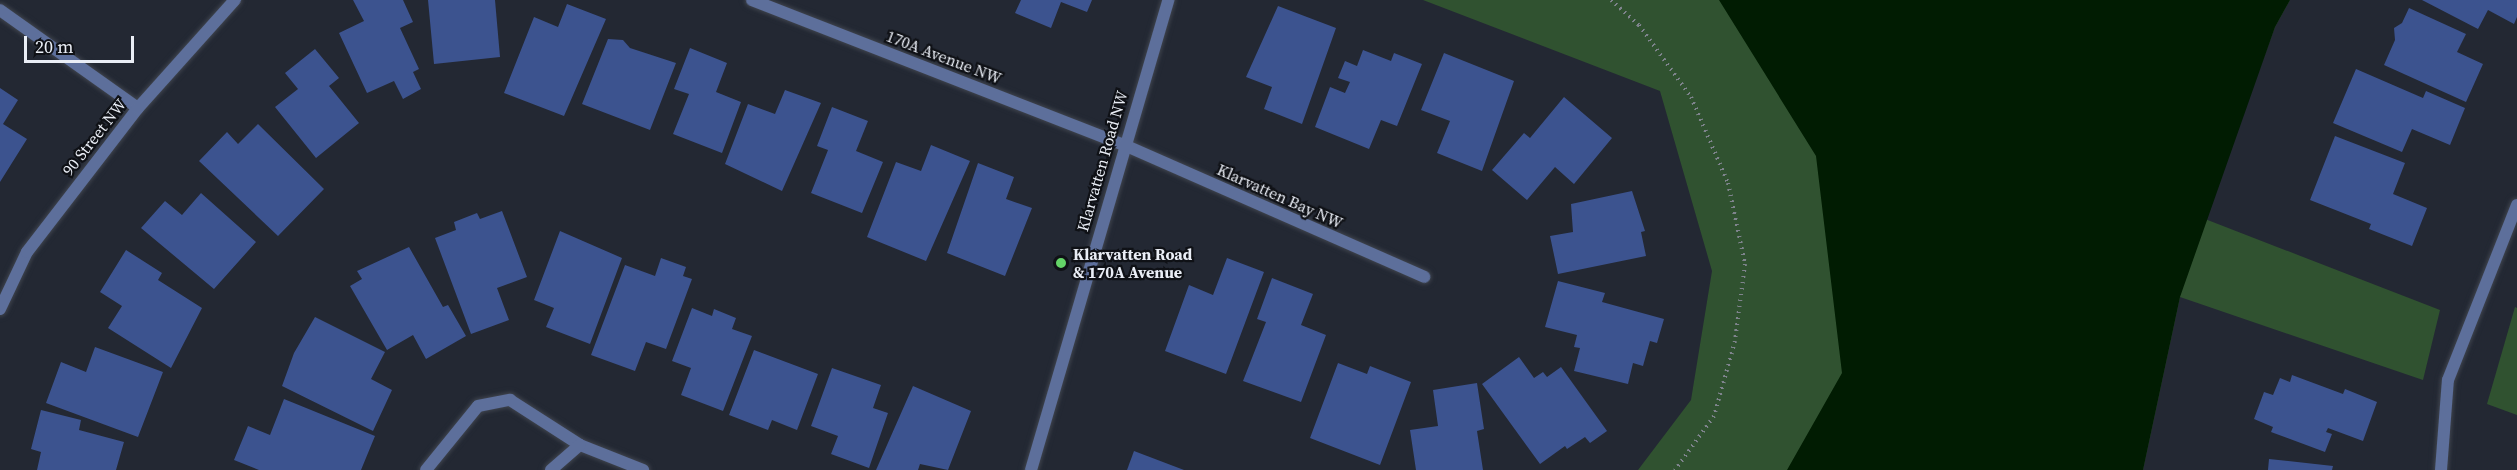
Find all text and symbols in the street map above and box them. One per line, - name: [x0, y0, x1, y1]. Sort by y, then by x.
- scale bar: [27, 24, 136, 62]
- street label: 170A Avenue NW: [884, 26, 1004, 88]
- text: 20 m: [35, 34, 73, 59]
- street label: Klarvatten Road NW: [1073, 88, 1131, 234]
- street label: 90 Street NW: [58, 95, 130, 179]
- street label: Klarvatten Bay NW: [1214, 160, 1346, 232]
- place label: Klarvatten Road & 170A Avenue: [1073, 244, 1192, 282]
- marker: Klarvatten Road & 170A Avenue: [1054, 256, 1068, 270]

